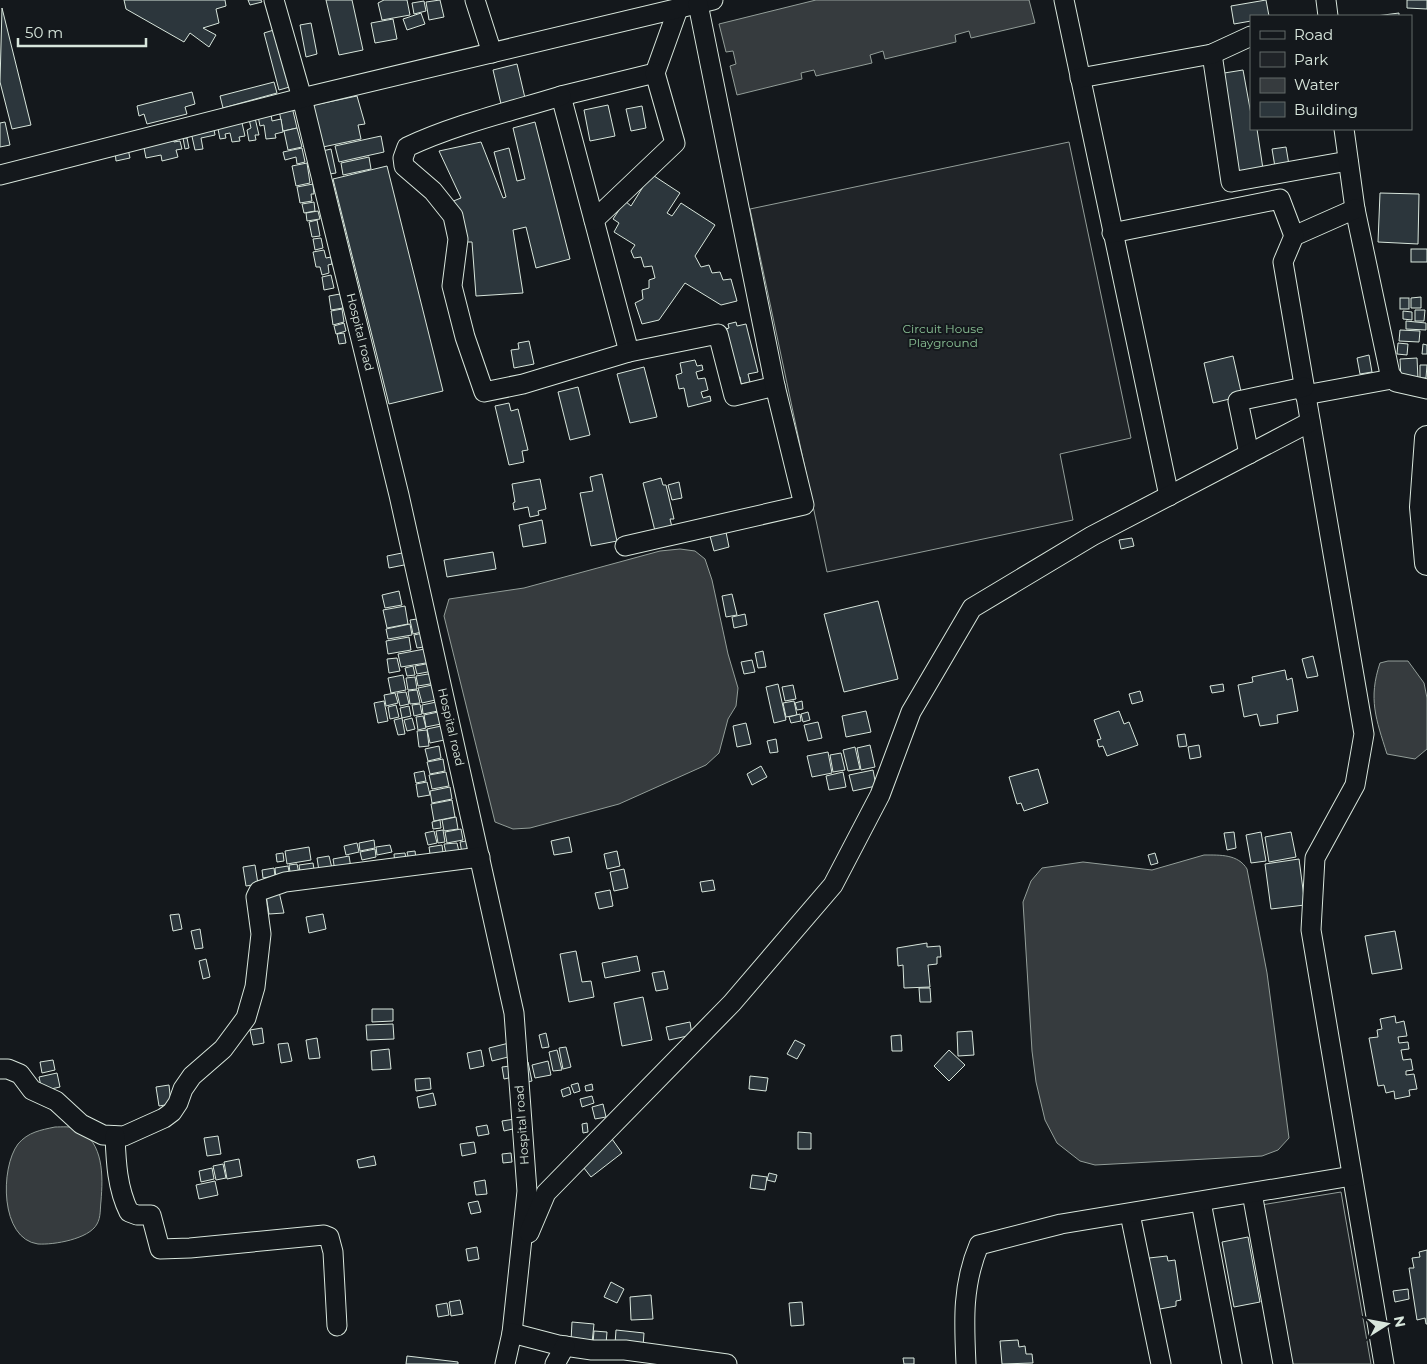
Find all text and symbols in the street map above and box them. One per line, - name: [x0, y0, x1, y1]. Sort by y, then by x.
- scale bar: [18, 15, 145, 47]
- legend: [1250, 15, 1412, 130]
- text: 50 m: [25, 23, 63, 42]
- text: Road: [1294, 25, 1333, 44]
- text: Park: [1294, 50, 1328, 69]
- text: Water: [1294, 75, 1340, 94]
- text: Building: [1294, 100, 1358, 119]
- street label: Hospital road: [344, 291, 377, 372]
- park label: Circuit House Playground: [903, 321, 983, 350]
- street label: Hospital road: [435, 686, 468, 767]
- street label: Hospital road: [511, 1085, 532, 1165]
- north arrow: [1362, 1299, 1412, 1349]
- text: N: [1390, 1314, 1410, 1329]

